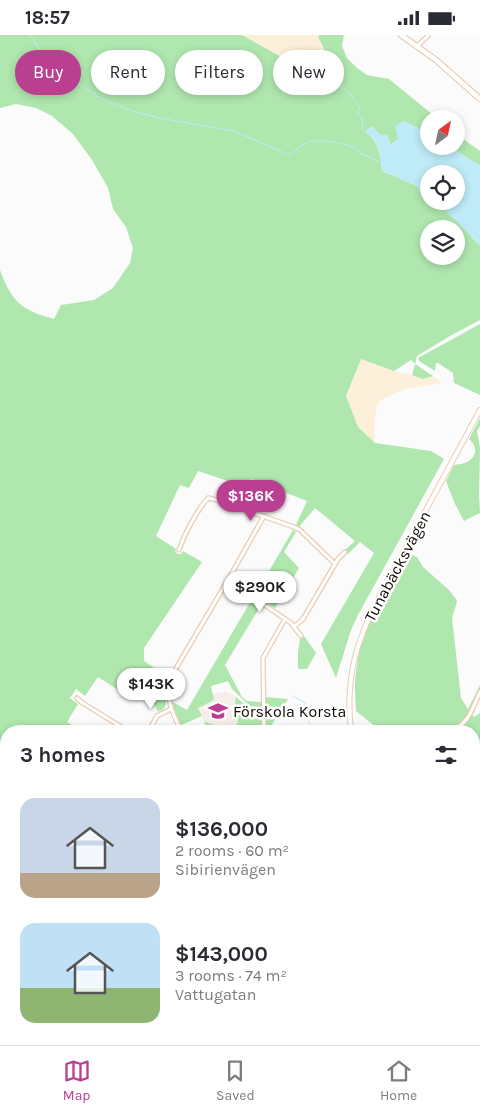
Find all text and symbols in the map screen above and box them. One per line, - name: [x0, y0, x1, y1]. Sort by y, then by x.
- text: 18:57: [25, 7, 70, 29]
- chip: Buy: [15, 50, 81, 95]
- chip: Rent: [91, 50, 165, 95]
- chip: Filters: [175, 50, 263, 95]
- chip: New: [273, 50, 344, 95]
- north arrow: [420, 110, 465, 155]
- map controls: [420, 110, 465, 265]
- button: locate: [420, 165, 465, 210]
- button: layers: [420, 220, 465, 265]
- pin: $136K: [216, 479, 286, 522]
- text: $136K: [228, 486, 274, 505]
- street label: Tunabäcksvägen: [360, 508, 435, 625]
- pin: $290K: [225, 571, 295, 613]
- text: $290K: [234, 577, 286, 596]
- pin: $143K: [116, 667, 186, 710]
- text: $143K: [128, 674, 174, 693]
- school or university icon: Förskola Korsta: [207, 700, 229, 722]
- place label: Förskola Korsta: [233, 702, 346, 721]
- icon: filters: [432, 741, 460, 769]
- text: 3 homes: [20, 743, 105, 767]
- text: $136,000: [175, 817, 268, 841]
- icon: home: [60, 818, 120, 878]
- text: 2 rooms · 60 m²: [175, 841, 289, 860]
- text: Sibirienvägen: [175, 860, 276, 879]
- text: $143,000: [175, 942, 268, 966]
- icon: home: [60, 943, 120, 1003]
- text: 3 rooms · 74 m²: [175, 966, 287, 985]
- text: Vattugatan: [175, 985, 256, 1004]
- tab: Map: [63, 1057, 91, 1104]
- tab: Saved: [216, 1057, 255, 1104]
- tab: Home: [380, 1057, 417, 1104]

